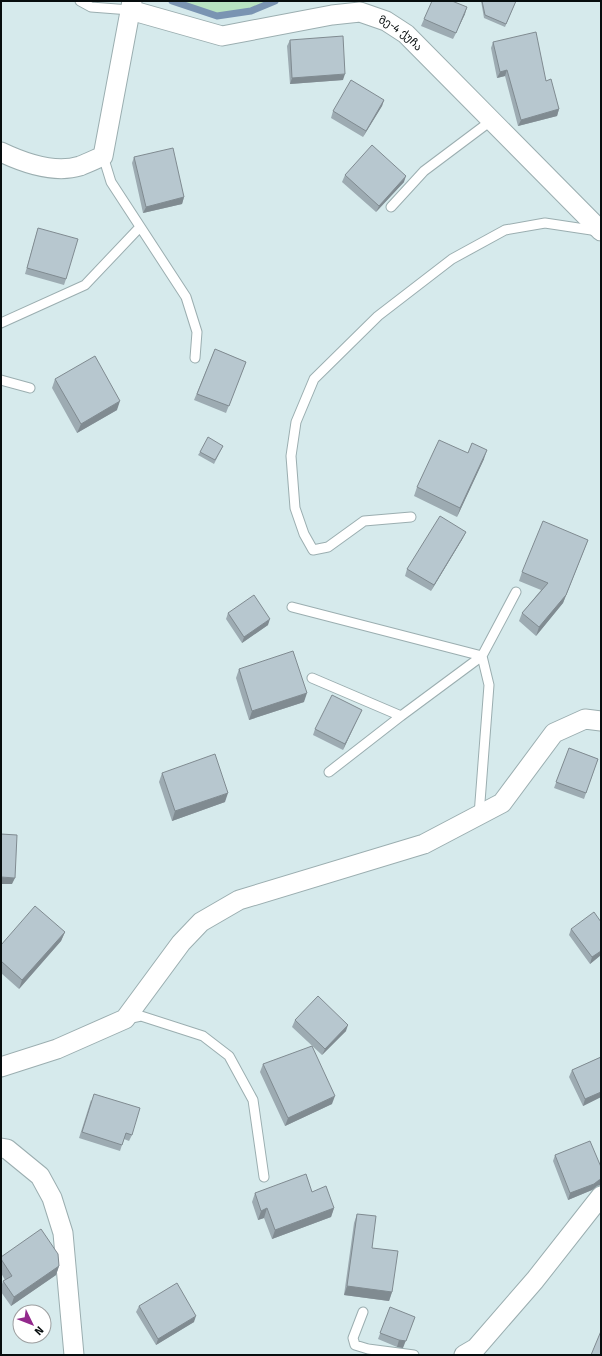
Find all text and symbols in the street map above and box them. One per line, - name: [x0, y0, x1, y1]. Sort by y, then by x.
- street label: მე-4 ქუჩა: [377, 13, 425, 53]
- north arrow: [12, 1304, 52, 1344]
- text: N: [32, 1323, 46, 1338]

